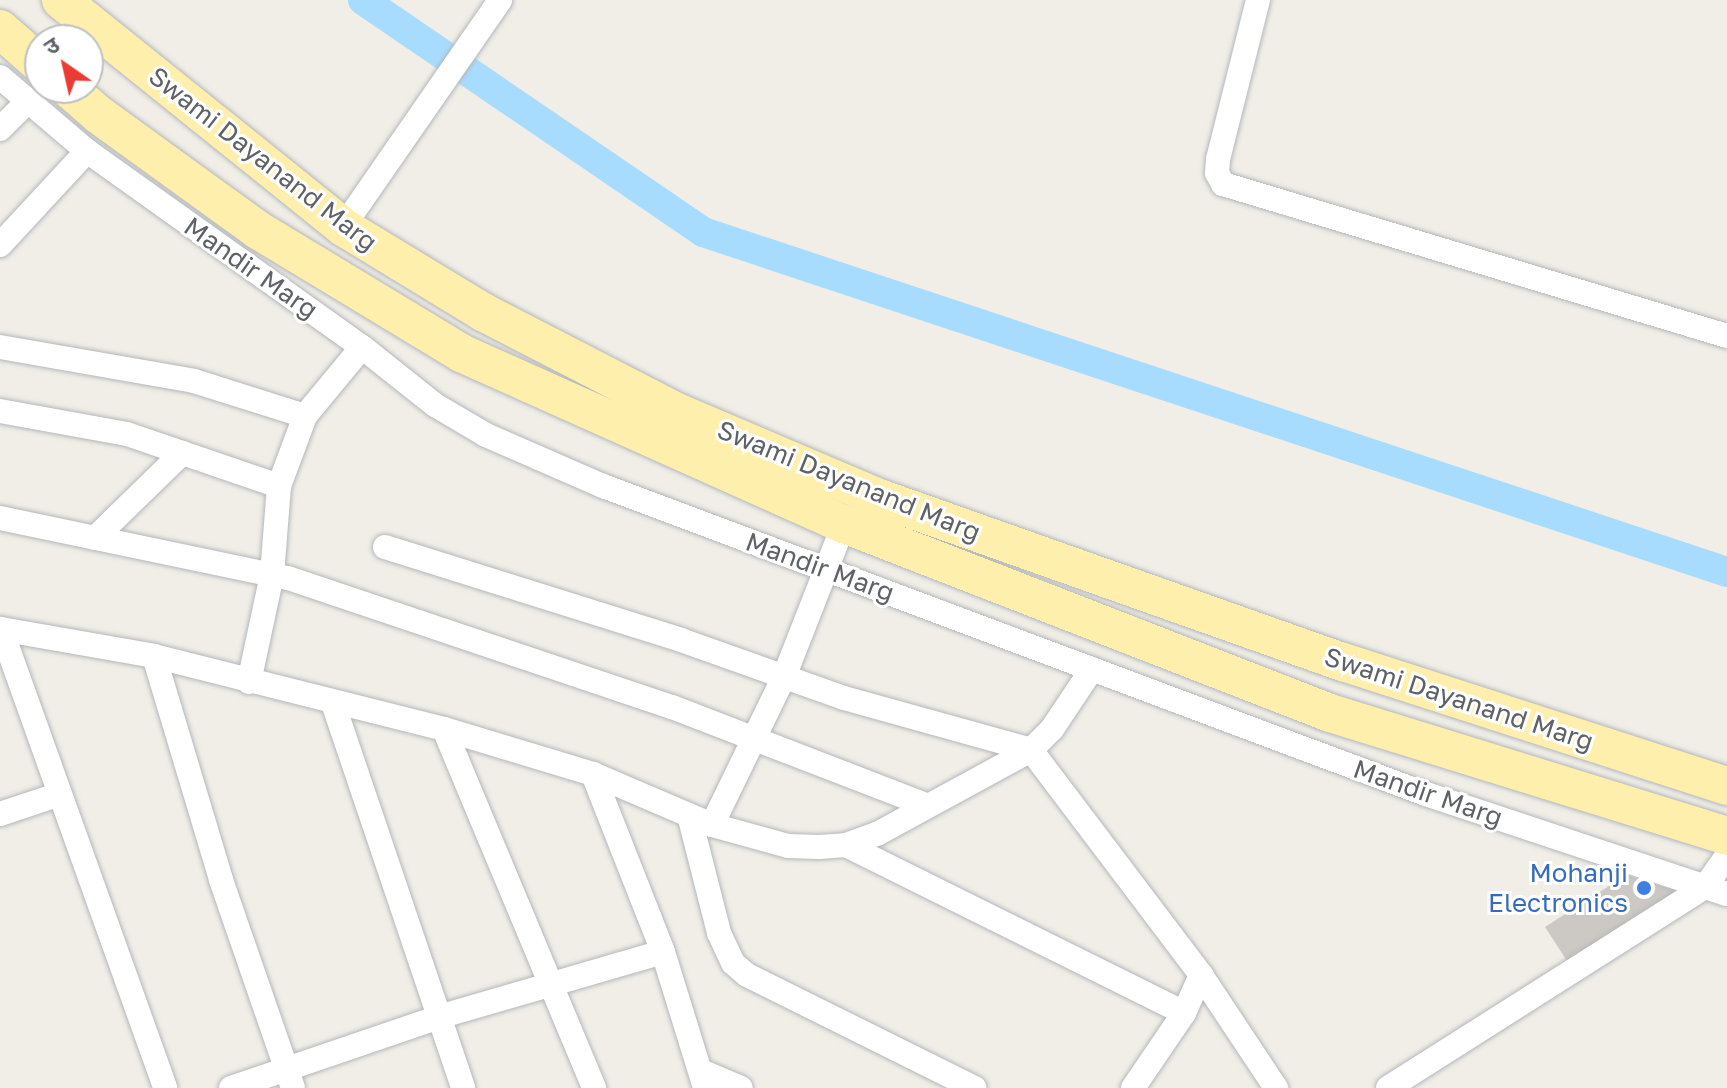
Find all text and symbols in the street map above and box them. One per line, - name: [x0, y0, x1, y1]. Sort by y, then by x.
- north arrow: [24, 24, 104, 104]
- text: उ: [39, 31, 64, 60]
- street label: Swami Dayanand Marg: [143, 60, 383, 258]
- street label: Mandir Marg: [178, 211, 324, 325]
- street label: Swami Dayanand Marg: [713, 414, 985, 548]
- street label: Mandir Marg: [742, 526, 898, 608]
- street label: Swami Dayanand Marg: [1321, 641, 1597, 757]
- street label: Mandir Marg: [1349, 753, 1507, 833]
- place label: Mohanji Electronics: [1488, 857, 1628, 918]
- marker: Mohanji Electronics: [1635, 879, 1653, 897]

